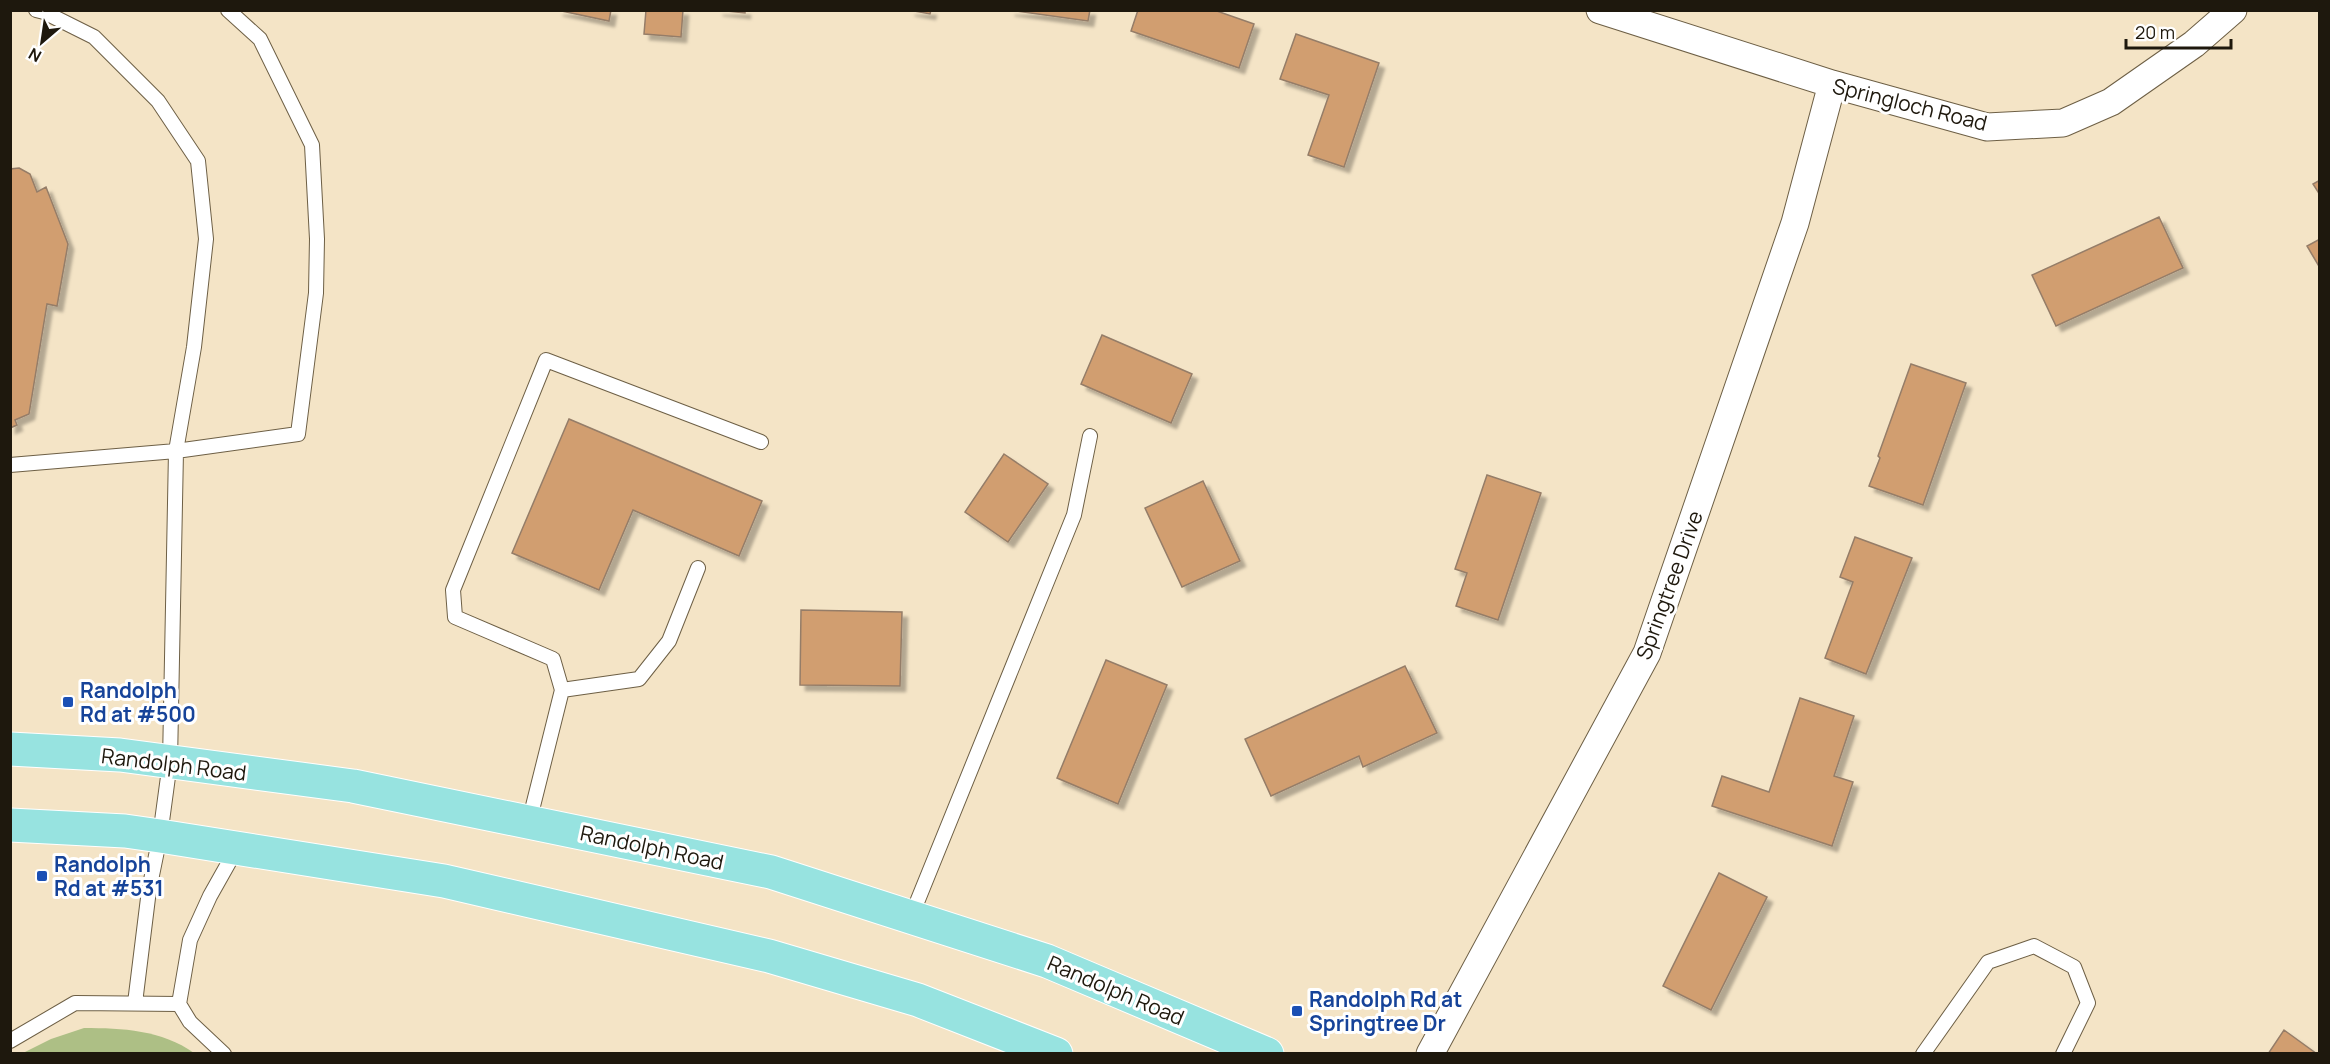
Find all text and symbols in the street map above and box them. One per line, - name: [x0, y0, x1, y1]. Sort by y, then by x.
- north arrow: [12, 12, 72, 72]
- scale bar: [2126, 12, 2231, 50]
- text: 20 m: [2135, 20, 2175, 44]
- text: N: [24, 43, 45, 68]
- street label: Springloch Road: [1830, 71, 1990, 137]
- street label: Springtree Drive: [1629, 507, 1709, 663]
- place label: Randolph Rd at #500: [80, 676, 196, 728]
- marker: Randolph Rd at #500: [61, 695, 75, 709]
- street label: Randolph Road: [100, 741, 248, 787]
- street label: Randolph Road: [578, 818, 726, 876]
- place label: Randolph Rd at #531: [54, 850, 164, 902]
- marker: Randolph Rd at #531: [35, 869, 49, 883]
- street label: Randolph Road: [1043, 949, 1189, 1031]
- place label: Randolph Rd at Springtree Dr: [1309, 985, 1462, 1037]
- marker: Randolph Rd at Springtree Dr: [1290, 1004, 1304, 1018]

